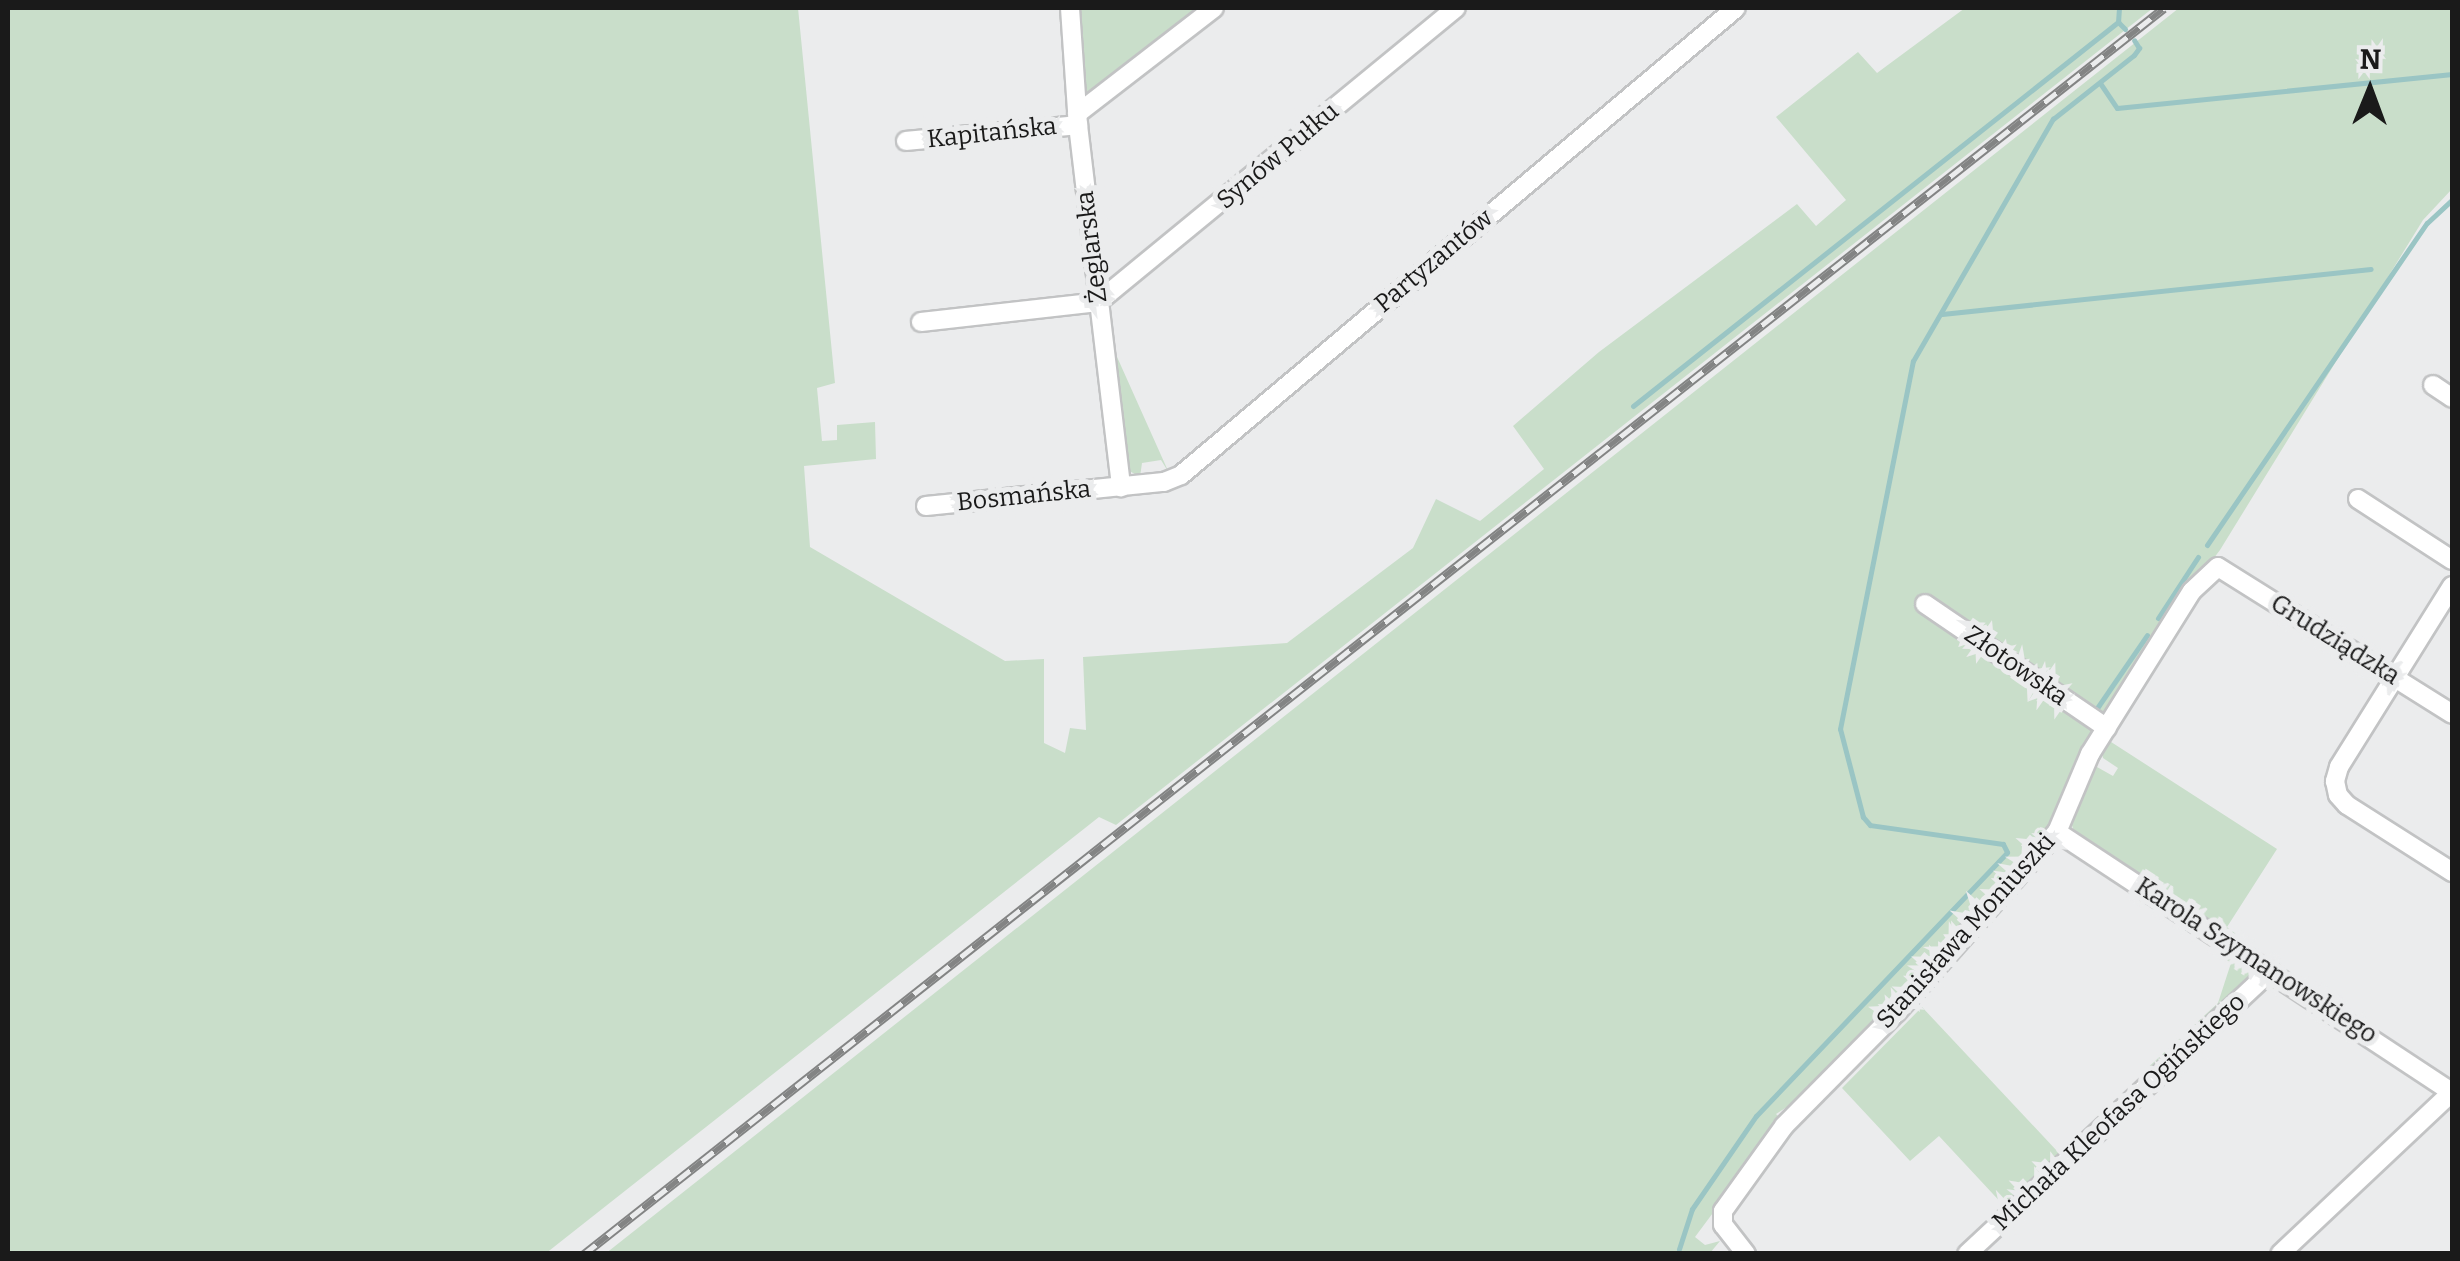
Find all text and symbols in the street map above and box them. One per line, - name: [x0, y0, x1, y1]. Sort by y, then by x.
- north arrow: [2320, 40, 2420, 140]
- text: N: [2359, 43, 2382, 76]
- street label: Synów Pułku: [1211, 96, 1345, 216]
- street label: Kapitańska: [926, 111, 1058, 155]
- street label: Żeglarska: [1070, 189, 1114, 305]
- street label: Partyzantów: [1369, 203, 1499, 319]
- street label: Bosmańska: [956, 474, 1092, 518]
- street label: Grudziądzka: [2265, 588, 2405, 692]
- street label: Złotowska: [1959, 619, 2073, 713]
- street label: Stanisława Moniuszki: [1871, 827, 2061, 1035]
- street label: Karola Szymanowskiego: [2130, 872, 2382, 1050]
- street label: Michała Kleofasa Ogińskiego: [1987, 987, 2251, 1237]

